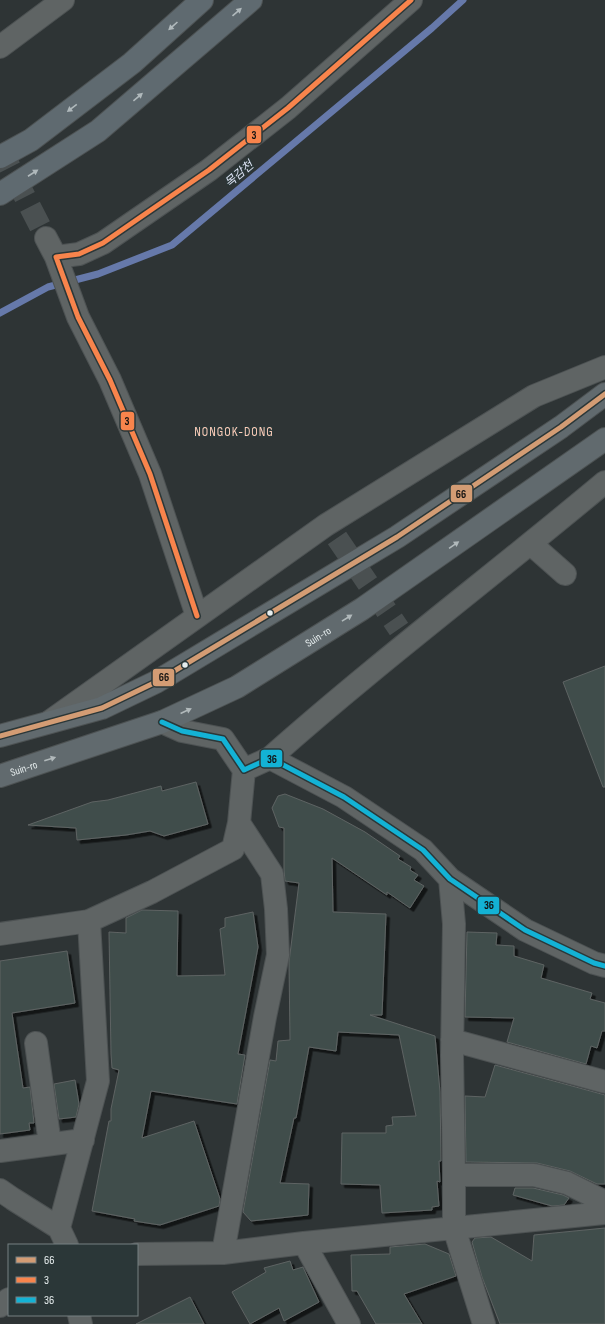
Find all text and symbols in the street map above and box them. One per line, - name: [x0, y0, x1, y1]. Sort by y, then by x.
- one-way arrow: [232, 8, 242, 17]
- one-way arrow: [168, 21, 178, 31]
- one-way arrow: [133, 92, 143, 101]
- one-way arrow: [67, 104, 78, 113]
- line badge: 3: [246, 125, 262, 144]
- text: 3: [252, 129, 257, 142]
- water label: 목감천: [222, 157, 258, 191]
- one-way arrow: [27, 169, 39, 176]
- line badge: 3: [120, 411, 135, 431]
- text: 3: [125, 415, 130, 428]
- district label: NONGOK-DONG: [194, 424, 274, 440]
- line badge: 66: [450, 484, 473, 503]
- text: 66: [456, 488, 466, 501]
- one-way arrow: [449, 541, 459, 549]
- unlabelled marker: [265, 608, 275, 618]
- one-way arrow: [341, 615, 353, 622]
- street label: Suin-ro: [303, 624, 334, 650]
- unlabelled marker: [180, 660, 190, 670]
- line badge: 66: [152, 668, 175, 687]
- text: 66: [159, 671, 169, 684]
- one-way arrow: [180, 708, 191, 714]
- line badge: 36: [260, 749, 283, 768]
- text: 36: [267, 753, 277, 766]
- one-way arrow: [45, 756, 57, 762]
- street label: Suin-ro: [9, 758, 39, 779]
- line badge: 36: [477, 896, 500, 915]
- text: 36: [484, 899, 494, 912]
- legend: [8, 1244, 138, 1316]
- text: 66: [44, 1253, 55, 1268]
- text: 3: [44, 1273, 49, 1288]
- text: 36: [44, 1293, 54, 1308]

